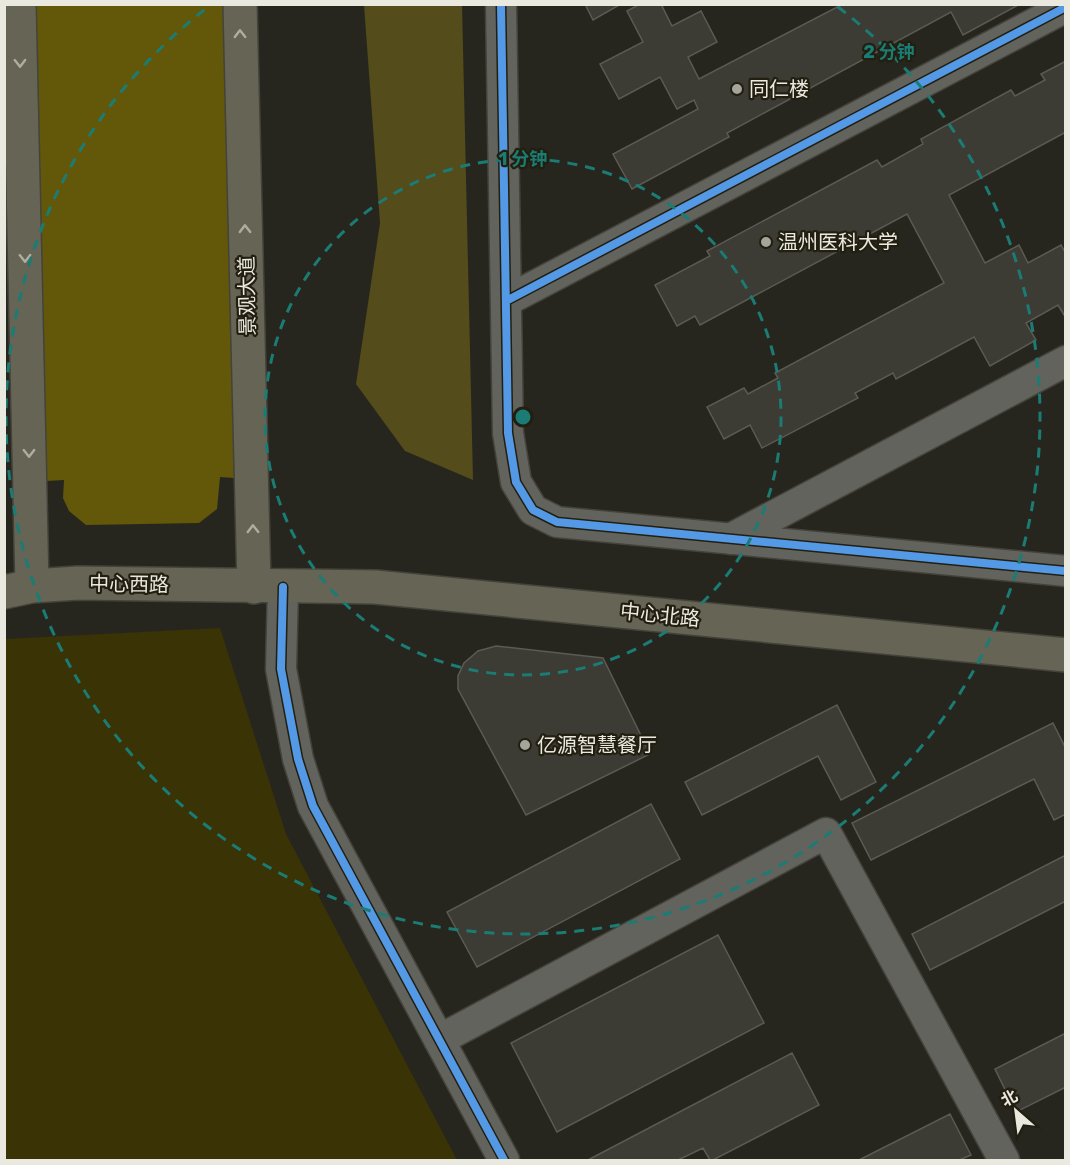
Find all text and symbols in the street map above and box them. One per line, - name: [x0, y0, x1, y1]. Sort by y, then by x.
- one-way arrow: [234, 29, 247, 38]
- text: 2 分钟: [863, 41, 915, 63]
- one-way arrow: [14, 58, 26, 67]
- place label: 同仁楼: [749, 77, 809, 101]
- marker: 同仁楼: [730, 82, 744, 96]
- text: 1 分钟: [499, 148, 547, 170]
- one-way arrow: [239, 224, 252, 233]
- place label: 温州医科大学: [778, 230, 898, 254]
- marker: 温州医科大学: [759, 235, 773, 249]
- one-way arrow: [18, 253, 31, 262]
- street label: 景观大道: [234, 256, 260, 336]
- centre of rings: [513, 407, 533, 427]
- one-way arrow: [23, 448, 35, 457]
- one-way arrow: [247, 524, 259, 533]
- street label: 中心西路: [89, 571, 169, 597]
- street label: 中心北路: [619, 599, 701, 631]
- place label: 亿源智慧餐厅: [537, 733, 657, 757]
- marker: 亿源智慧餐厅: [518, 738, 532, 752]
- north arrow: [986, 1081, 1046, 1141]
- text: 北: [998, 1086, 1021, 1110]

